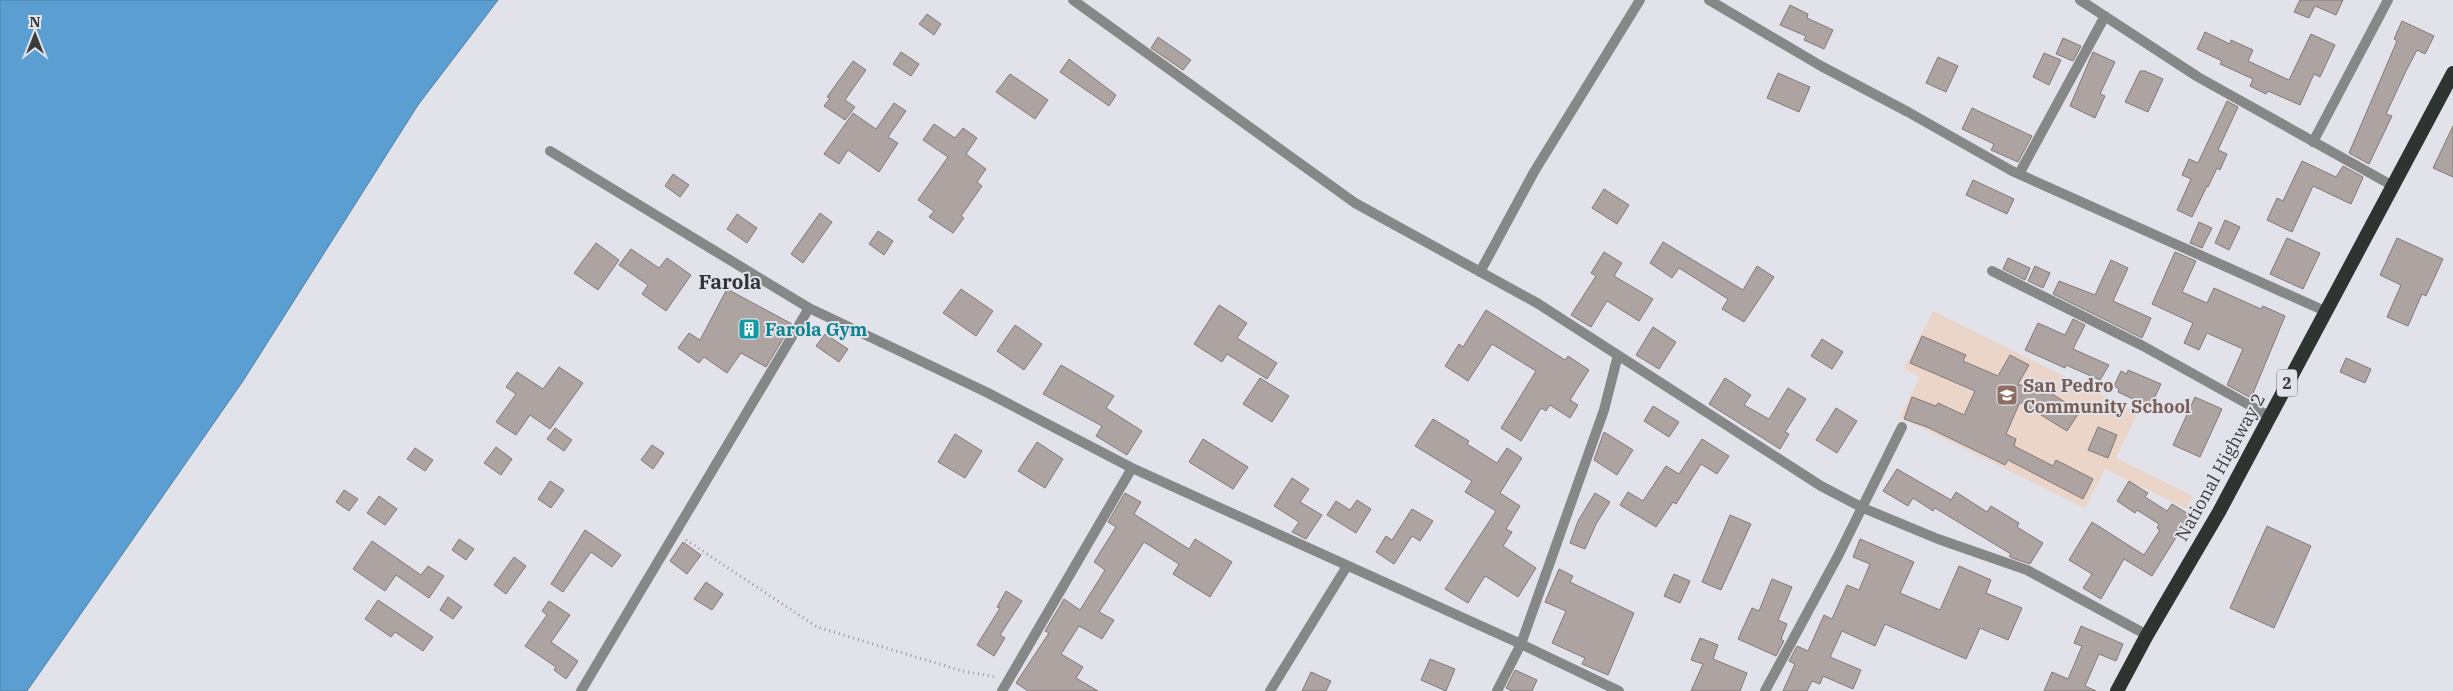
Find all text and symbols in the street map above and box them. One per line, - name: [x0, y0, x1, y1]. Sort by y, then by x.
- north arrow: [10, 10, 60, 60]
- text: N: [29, 13, 41, 31]
- district label: Farola: [699, 268, 761, 295]
- building icon: Farola Gym: [737, 317, 761, 341]
- place label: Farola Gym: [765, 318, 868, 341]
- road number: 2: [2277, 369, 2297, 396]
- place label: San Pedro Community School: [2023, 374, 2191, 418]
- school or university icon: San Pedro Community School: [1995, 383, 2019, 407]
- street label: National Highway 2: [2170, 389, 2270, 545]

